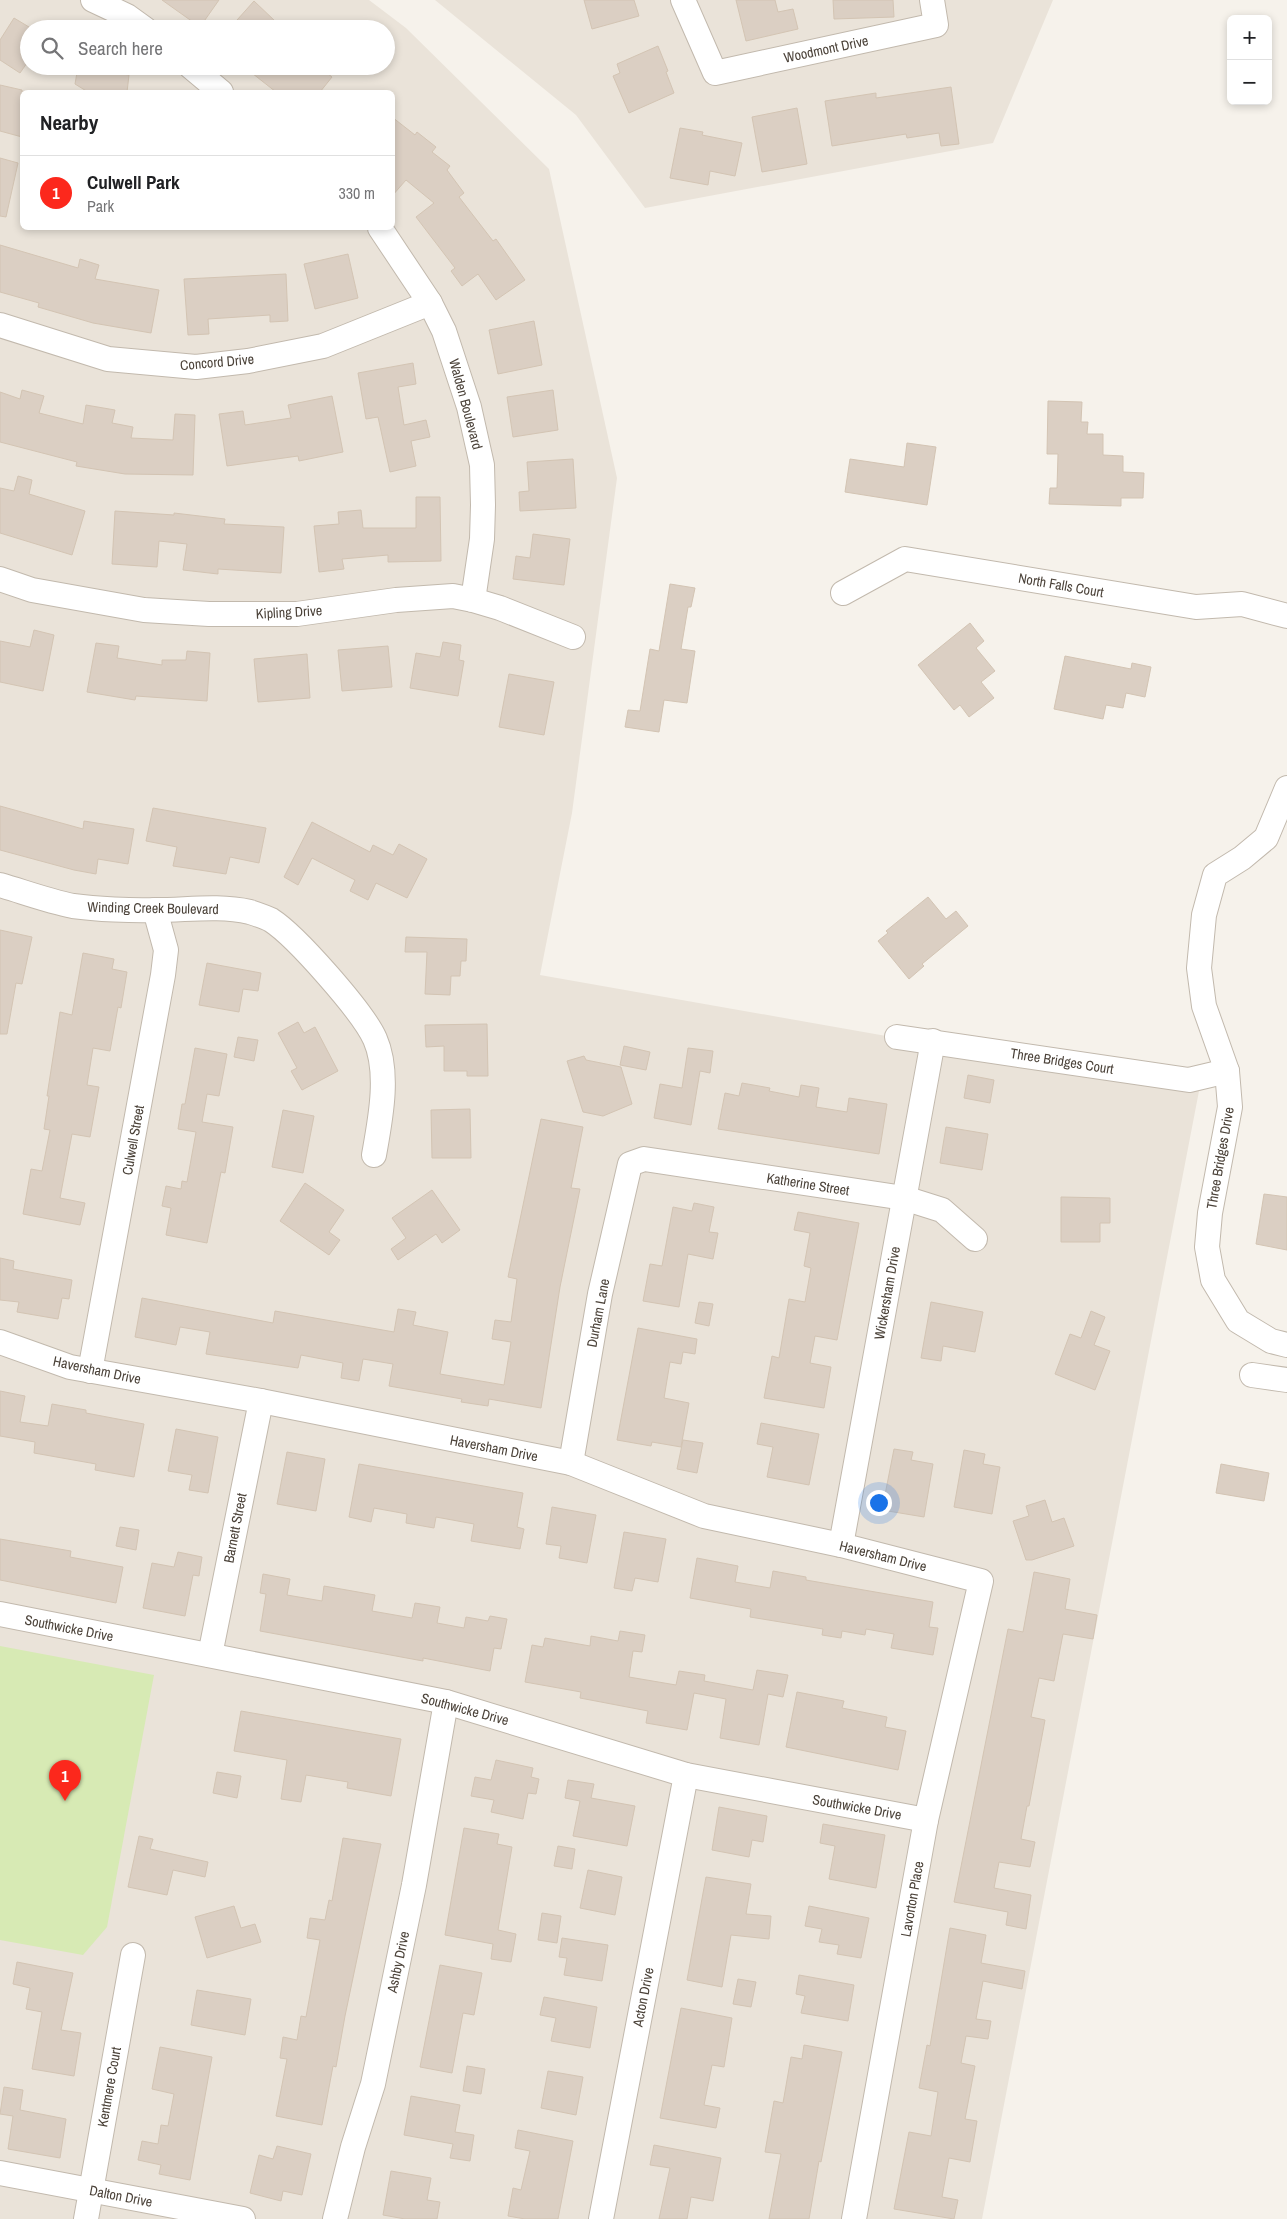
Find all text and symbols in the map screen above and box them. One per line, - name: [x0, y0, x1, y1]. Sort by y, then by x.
- map controls: [1227, 15, 1272, 105]
- button: +: [1227, 15, 1272, 60]
- search box: [20, 20, 395, 75]
- street label: Woodmont Drive: [782, 31, 870, 67]
- icon: search: [38, 34, 66, 62]
- text: Search here: [78, 35, 163, 61]
- button: −: [1227, 60, 1272, 105]
- text: Nearby: [40, 108, 98, 137]
- text: Culwell Park: [87, 169, 180, 195]
- text: 1: [52, 182, 60, 204]
- text: 330 m: [339, 182, 375, 204]
- text: Park: [87, 195, 114, 217]
- street label: Concord Drive: [179, 350, 255, 374]
- street label: Walden Boulevard: [445, 357, 487, 451]
- street label: North Falls Court: [1017, 569, 1105, 601]
- street label: Kipling Drive: [255, 601, 323, 623]
- street label: Winding Creek Boulevard: [87, 898, 219, 918]
- street label: Three Bridges Court: [1009, 1044, 1115, 1078]
- street label: Culwell Street: [118, 1104, 148, 1176]
- street label: Three Bridges Drive: [1202, 1106, 1238, 1210]
- street label: Katherine Street: [765, 1169, 851, 1199]
- street label: Wickersham Drive: [870, 1245, 904, 1341]
- street label: Durham Lane: [583, 1277, 613, 1349]
- street label: Haversham Drive: [51, 1352, 143, 1388]
- street label: Haversham Drive: [448, 1431, 540, 1465]
- your location: [866, 1490, 892, 1516]
- street label: Barnett Street: [219, 1492, 251, 1564]
- street label: Haversham Drive: [837, 1536, 929, 1576]
- street label: Southwicke Drive: [23, 1611, 115, 1645]
- street label: Southwicke Drive: [419, 1689, 511, 1729]
- pin: 1: [49, 1760, 81, 1801]
- street label: Southwicke Drive: [811, 1790, 903, 1824]
- street label: Lavorton Place: [896, 1860, 928, 1938]
- street label: Ashby Drive: [382, 1930, 413, 1995]
- street label: Acton Drive: [628, 1966, 658, 2029]
- street label: Kentmere Court: [93, 2046, 125, 2128]
- street label: Dalton Drive: [88, 2181, 154, 2211]

